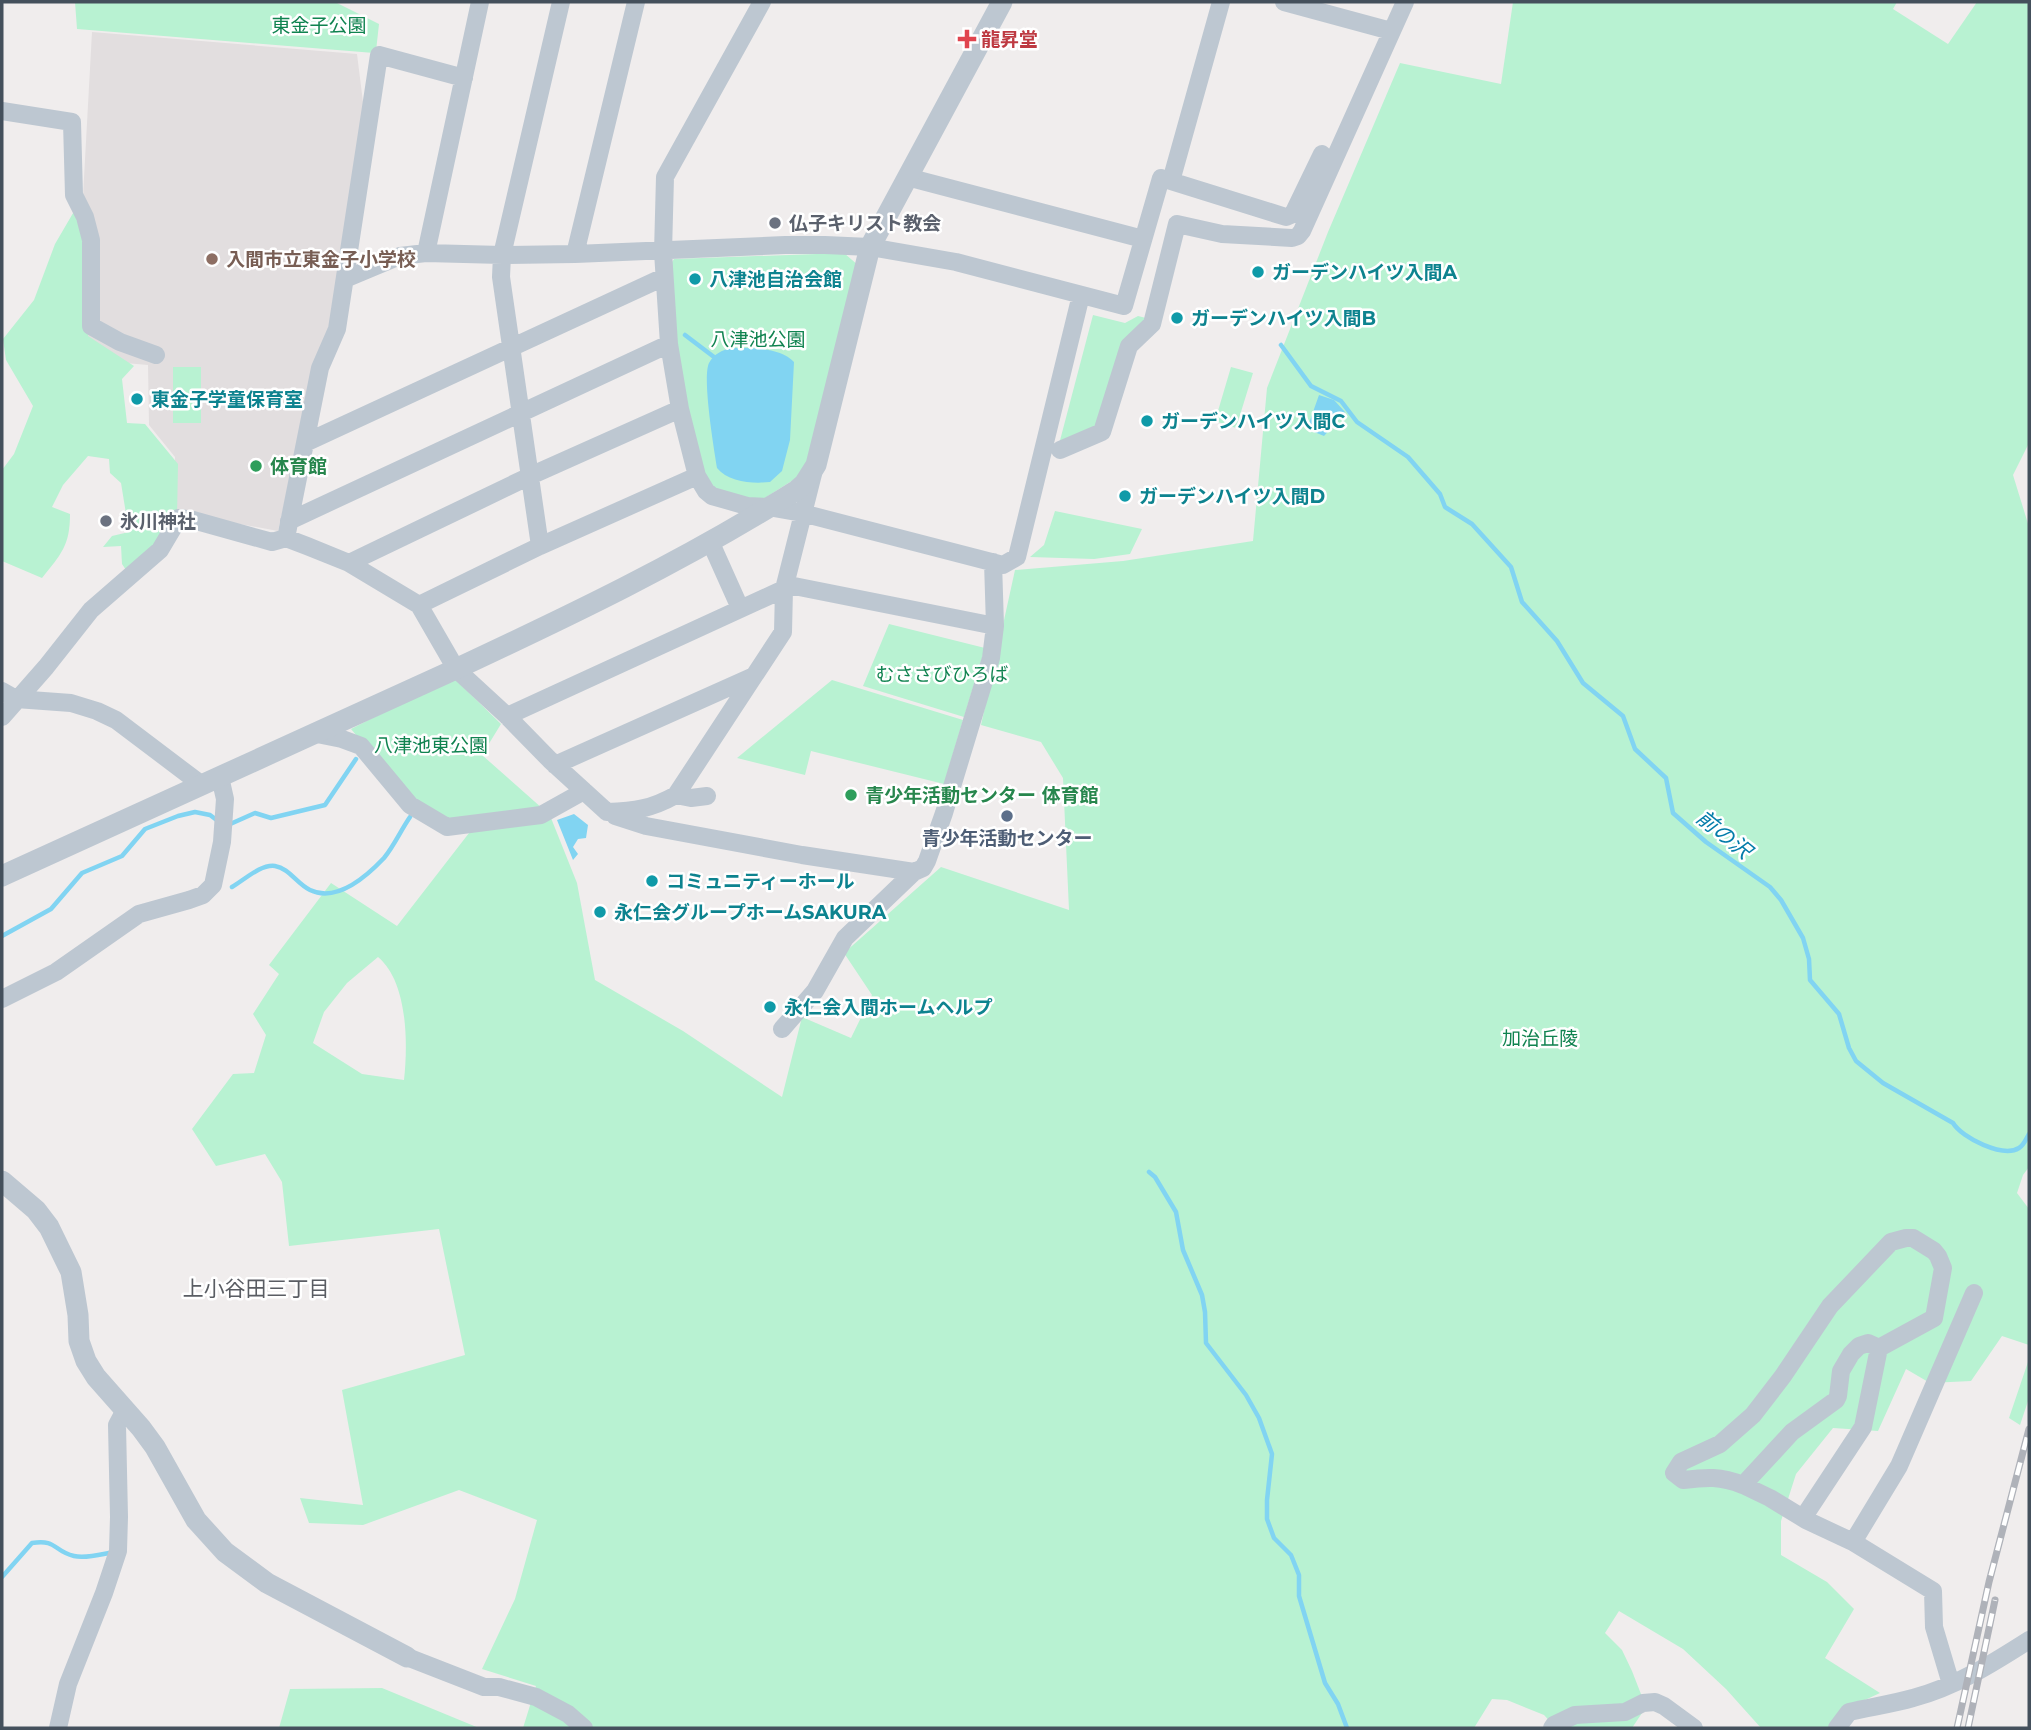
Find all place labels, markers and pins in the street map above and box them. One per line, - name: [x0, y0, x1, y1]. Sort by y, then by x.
- place label: 龍昇堂: [981, 28, 1038, 51]
- marker: 龍昇堂: [959, 31, 975, 47]
- place label: 仏子キリスト教会: [789, 212, 941, 235]
- marker: 仏子キリスト教会: [767, 215, 783, 231]
- place label: 入間市立東金子小学校: [226, 248, 416, 271]
- marker: 入間市立東金子小学校: [204, 251, 220, 267]
- place label: ガーデンハイツ入間A: [1272, 261, 1458, 284]
- marker: ガーデンハイツ入間A: [1250, 264, 1266, 280]
- place label: 八津池自治会館: [709, 268, 842, 291]
- marker: 八津池自治会館: [687, 271, 703, 287]
- place label: ガーデンハイツ入間B: [1191, 307, 1376, 330]
- marker: ガーデンハイツ入間B: [1169, 310, 1185, 326]
- place label: 東金子学童保育室: [151, 388, 303, 411]
- marker: 東金子学童保育室: [129, 391, 145, 407]
- place label: ガーデンハイツ入間C: [1161, 410, 1346, 433]
- marker: ガーデンハイツ入間C: [1139, 413, 1155, 429]
- place label: 体育館: [270, 455, 327, 478]
- marker: 体育館: [248, 458, 264, 474]
- place label: ガーデンハイツ入間D: [1139, 485, 1325, 508]
- marker: ガーデンハイツ入間D: [1117, 488, 1133, 504]
- place label: 氷川神社: [120, 510, 196, 533]
- marker: 氷川神社: [98, 513, 114, 529]
- place label: 青少年活動センター 体育館: [865, 784, 1098, 807]
- marker: 青少年活動センター 体育館: [843, 787, 859, 803]
- marker: 青少年活動センター: [999, 808, 1015, 824]
- place label: 青少年活動センター: [921, 827, 1093, 850]
- place label: コミュニティーホール: [666, 870, 855, 893]
- marker: コミュニティーホール: [644, 873, 660, 889]
- place label: 永仁会グループホームSAKURA: [614, 901, 887, 924]
- marker: 永仁会グループホームSAKURA: [592, 904, 608, 920]
- place label: 永仁会入間ホームヘルプ: [784, 996, 992, 1019]
- marker: 永仁会入間ホームヘルプ: [762, 999, 778, 1015]

